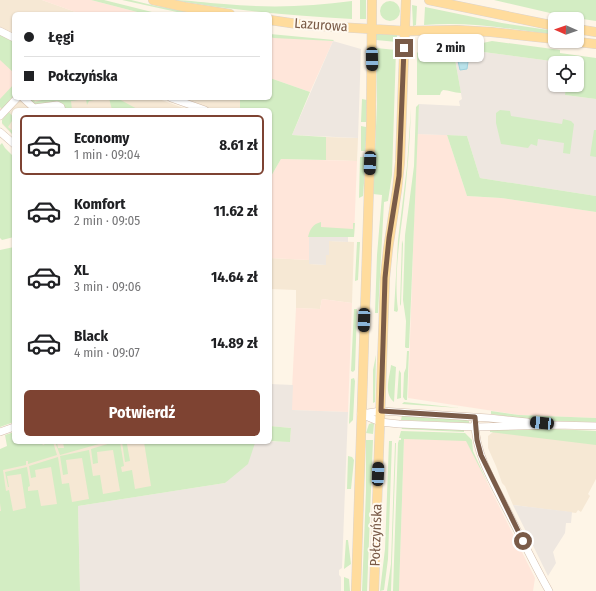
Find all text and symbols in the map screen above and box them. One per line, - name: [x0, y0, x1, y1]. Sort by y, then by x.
- north arrow: [548, 12, 584, 48]
- map controls: [548, 12, 584, 92]
- street label: Lazurowa: [294, 15, 348, 35]
- text: Łęgi: [48, 28, 74, 46]
- callout: 2 min: [418, 34, 484, 62]
- route end: [395, 39, 413, 57]
- text: 2 min: [437, 40, 465, 55]
- car: [366, 47, 378, 71]
- button: locate: [548, 56, 584, 92]
- text: Połczyńska: [48, 67, 118, 85]
- icon: car: [26, 127, 62, 163]
- text: Economy: [74, 129, 129, 147]
- text: 8.61 zł: [219, 136, 258, 154]
- text: 1 min · 09:04: [74, 147, 140, 162]
- car: [364, 151, 376, 175]
- icon: car: [26, 193, 62, 229]
- text: Komfort: [74, 195, 125, 213]
- text: 11.62 zł: [213, 202, 258, 220]
- text: 2 min · 09:05: [74, 213, 140, 228]
- icon: car: [26, 259, 62, 295]
- text: XL: [74, 261, 89, 279]
- text: 14.64 zł: [211, 268, 258, 286]
- text: 3 min · 09:06: [74, 279, 141, 294]
- car: [358, 308, 370, 332]
- icon: car: [26, 325, 62, 361]
- text: Black: [74, 327, 108, 345]
- text: 14.89 zł: [211, 334, 258, 352]
- text: 4 min · 09:07: [74, 345, 140, 360]
- button: Potwierdź: [24, 390, 260, 436]
- car: [529, 416, 555, 430]
- car: [372, 462, 384, 486]
- street label: Połczyńska: [366, 503, 386, 567]
- route start: [514, 532, 532, 550]

